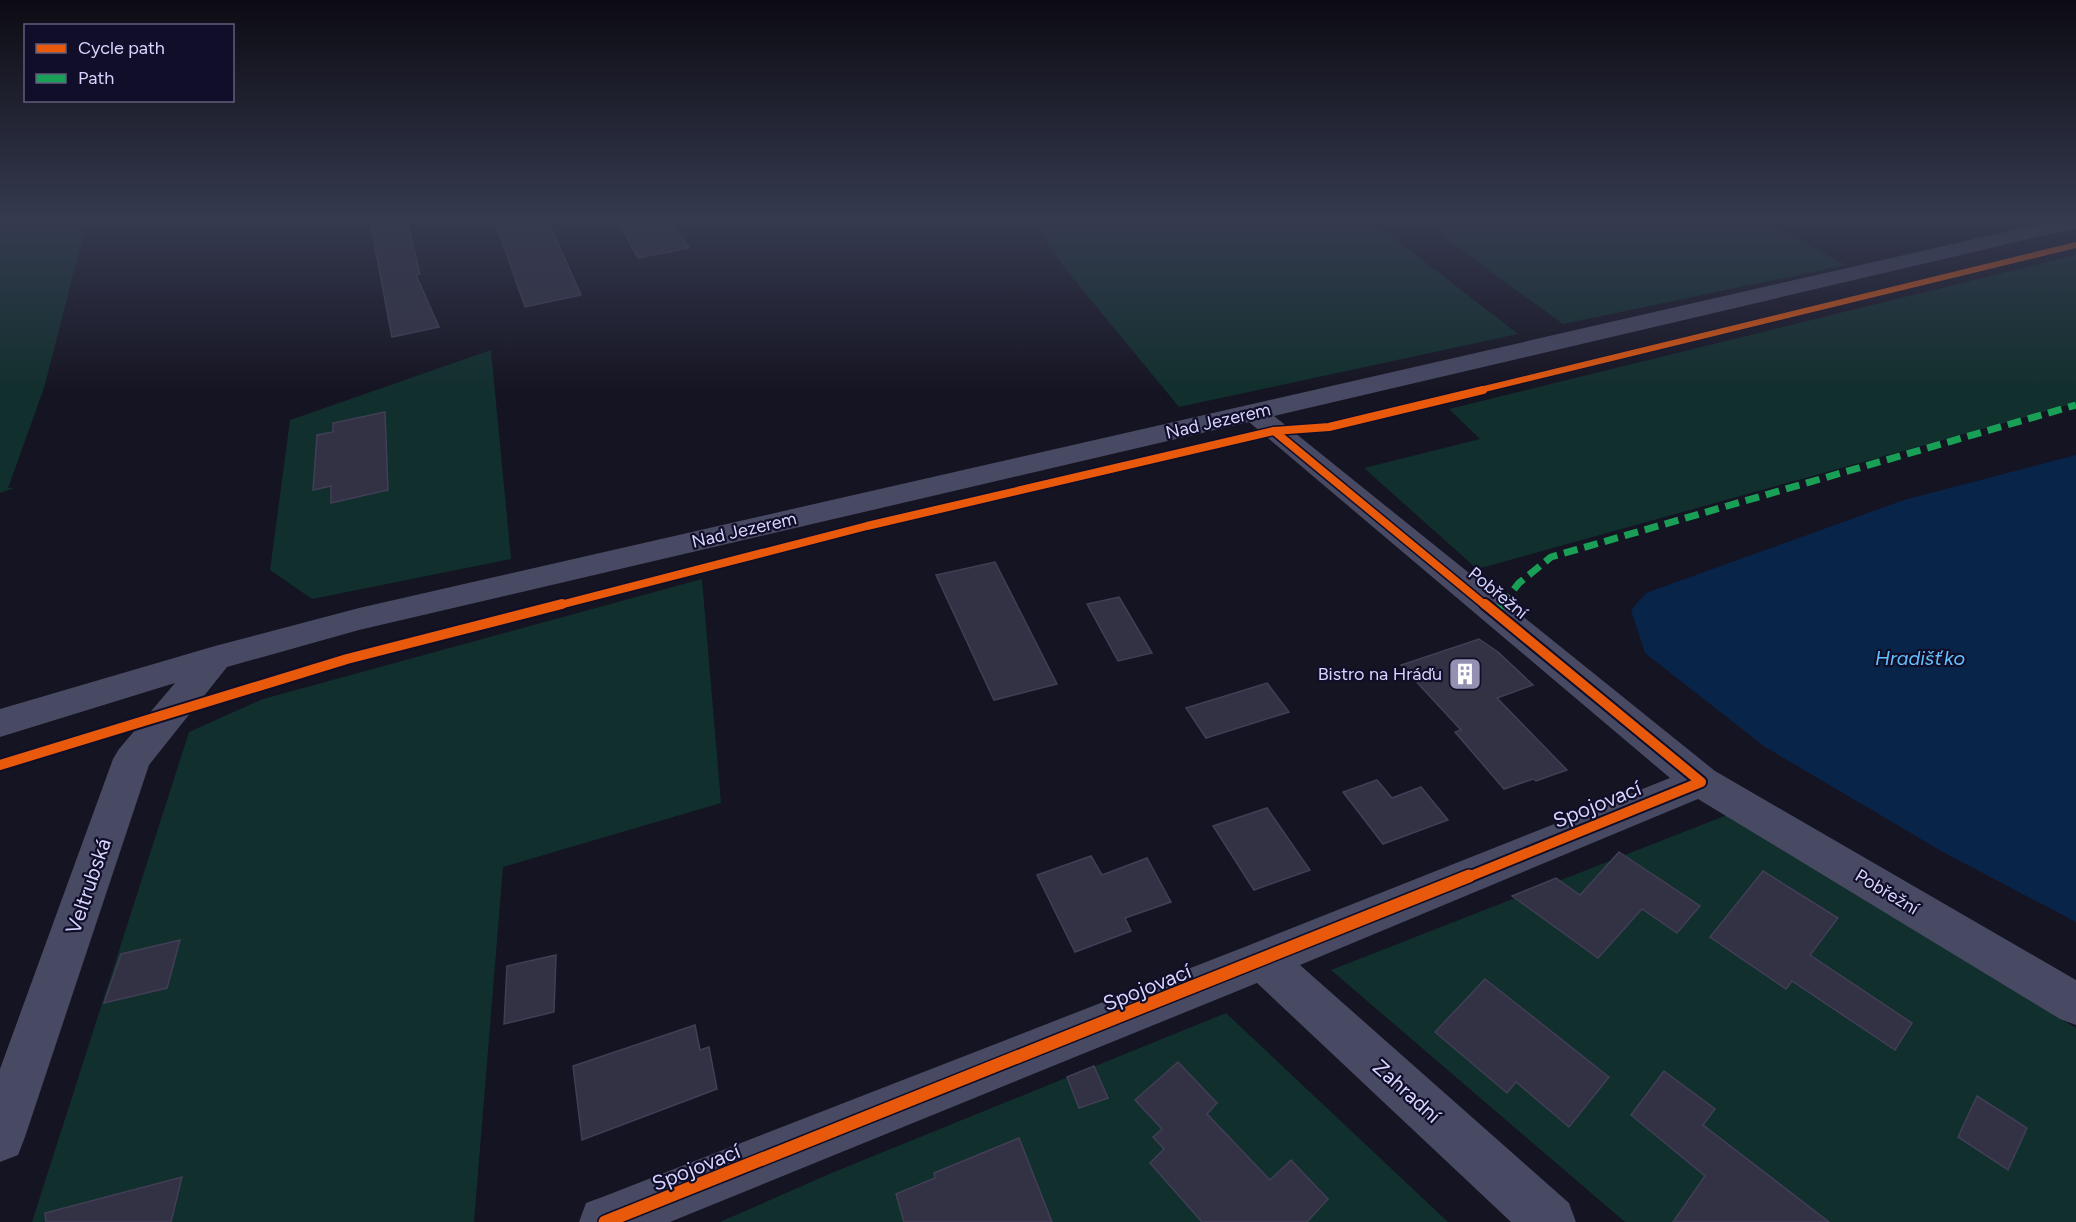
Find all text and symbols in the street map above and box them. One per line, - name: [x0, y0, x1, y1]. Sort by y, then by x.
- legend: [24, 24, 234, 102]
- text: Cycle path: [78, 37, 165, 59]
- text: Path: [78, 67, 114, 89]
- street label: Nad Jezerem: [1163, 398, 1273, 444]
- street label: Nad Jezerem: [689, 507, 799, 553]
- street label: Pobřežní: [1464, 562, 1533, 624]
- water label: Hradišťko: [1875, 646, 1965, 670]
- building icon: Bistro na Hráďu: [1447, 656, 1483, 692]
- place label: Bistro na Hráďu: [1318, 663, 1442, 685]
- street label: Spojovací: [1549, 775, 1646, 833]
- street label: Veltrubská: [60, 835, 116, 937]
- street label: Pobřežní: [1851, 864, 1923, 920]
- street label: Spojovací: [1099, 958, 1196, 1016]
- street label: Zahradní: [1368, 1054, 1447, 1129]
- street label: Spojovací: [648, 1138, 745, 1196]

